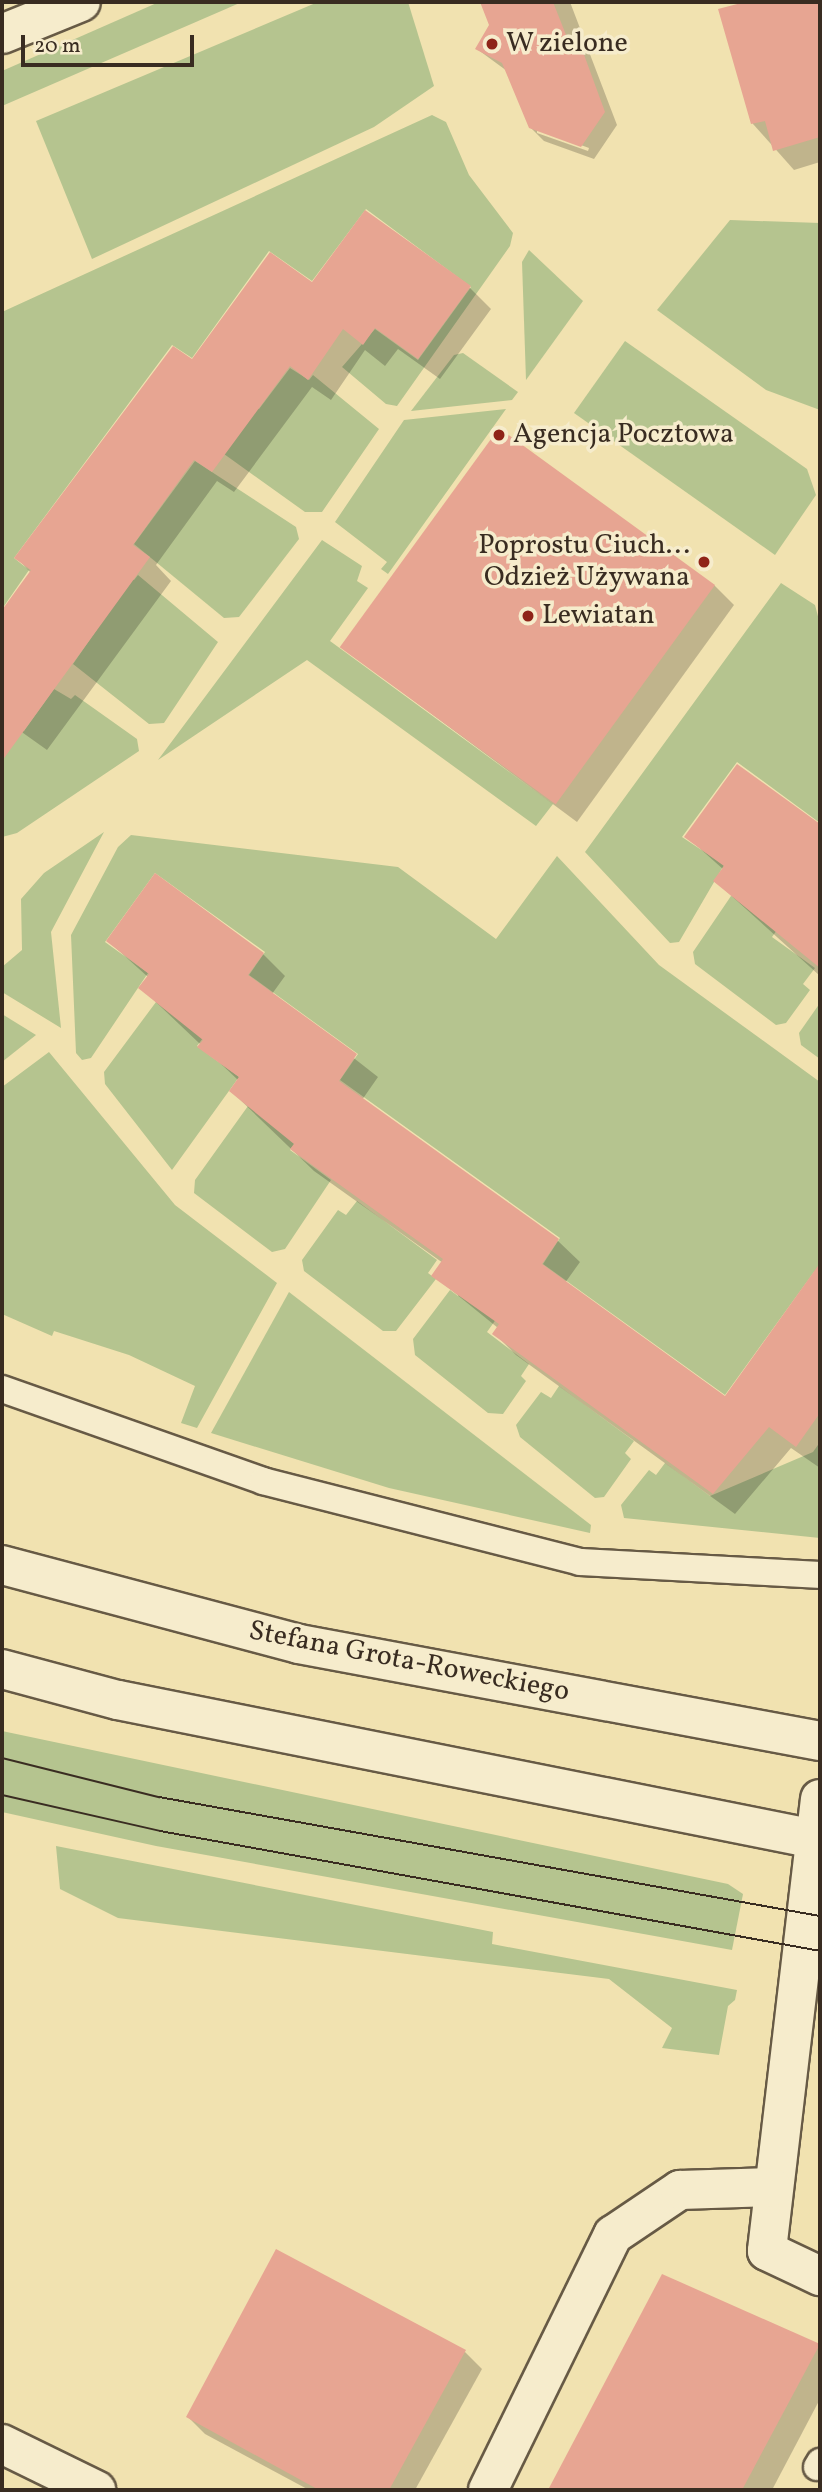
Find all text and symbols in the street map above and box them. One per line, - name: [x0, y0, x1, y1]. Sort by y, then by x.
- scale bar: [24, 21, 198, 65]
- place label: W zielone: [506, 27, 629, 61]
- text: 20 m: [34, 32, 80, 61]
- marker: W zielone: [484, 36, 500, 52]
- place label: Agencja Pocztowa: [513, 418, 734, 452]
- marker: Agencja Pocztowa: [491, 427, 507, 443]
- place label: Poprostu Ciuch... Odzież Używana: [478, 529, 690, 595]
- marker: Poprostu Ciuch... Odzież Używana: [696, 554, 712, 570]
- place label: Lewiatan: [542, 599, 655, 633]
- marker: Lewiatan: [520, 608, 536, 624]
- street label: Stefana Grota-Roweckiego: [246, 1614, 572, 1710]

